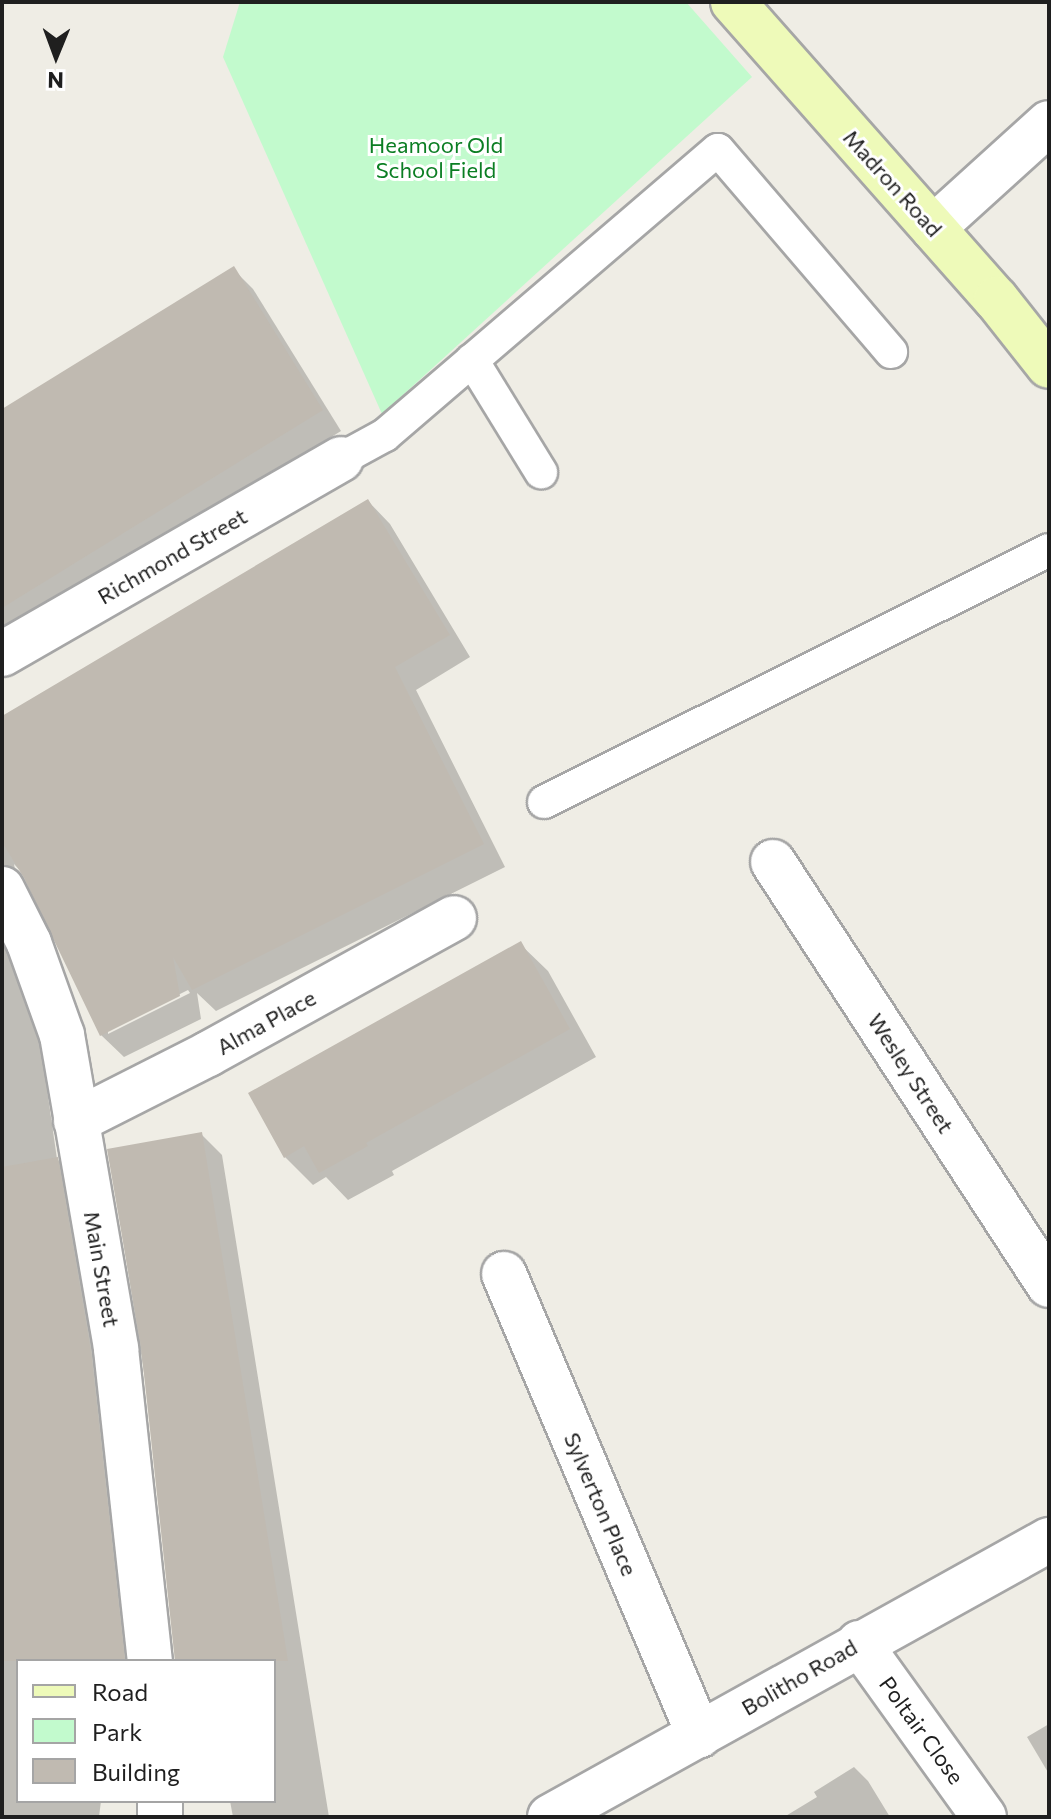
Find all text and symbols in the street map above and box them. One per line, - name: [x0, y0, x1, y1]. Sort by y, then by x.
- north arrow: [16, 16, 96, 96]
- text: N: [47, 67, 64, 94]
- street label: Madron Road: [838, 124, 948, 242]
- park label: Heamoor Old School Field: [369, 131, 503, 182]
- street label: Richmond Street: [93, 503, 251, 609]
- street label: Alma Place: [212, 984, 320, 1060]
- street label: Wesley Street: [863, 1008, 959, 1138]
- street label: Main Street: [79, 1209, 125, 1329]
- street label: Sylverton Place: [559, 1428, 643, 1580]
- street label: Bolitho Road: [737, 1633, 861, 1721]
- legend: [16, 1659, 276, 1803]
- street label: Poltair Close: [874, 1671, 970, 1789]
- text: Road: [92, 1677, 148, 1706]
- text: Park: [92, 1717, 142, 1746]
- text: Building: [92, 1757, 180, 1786]

